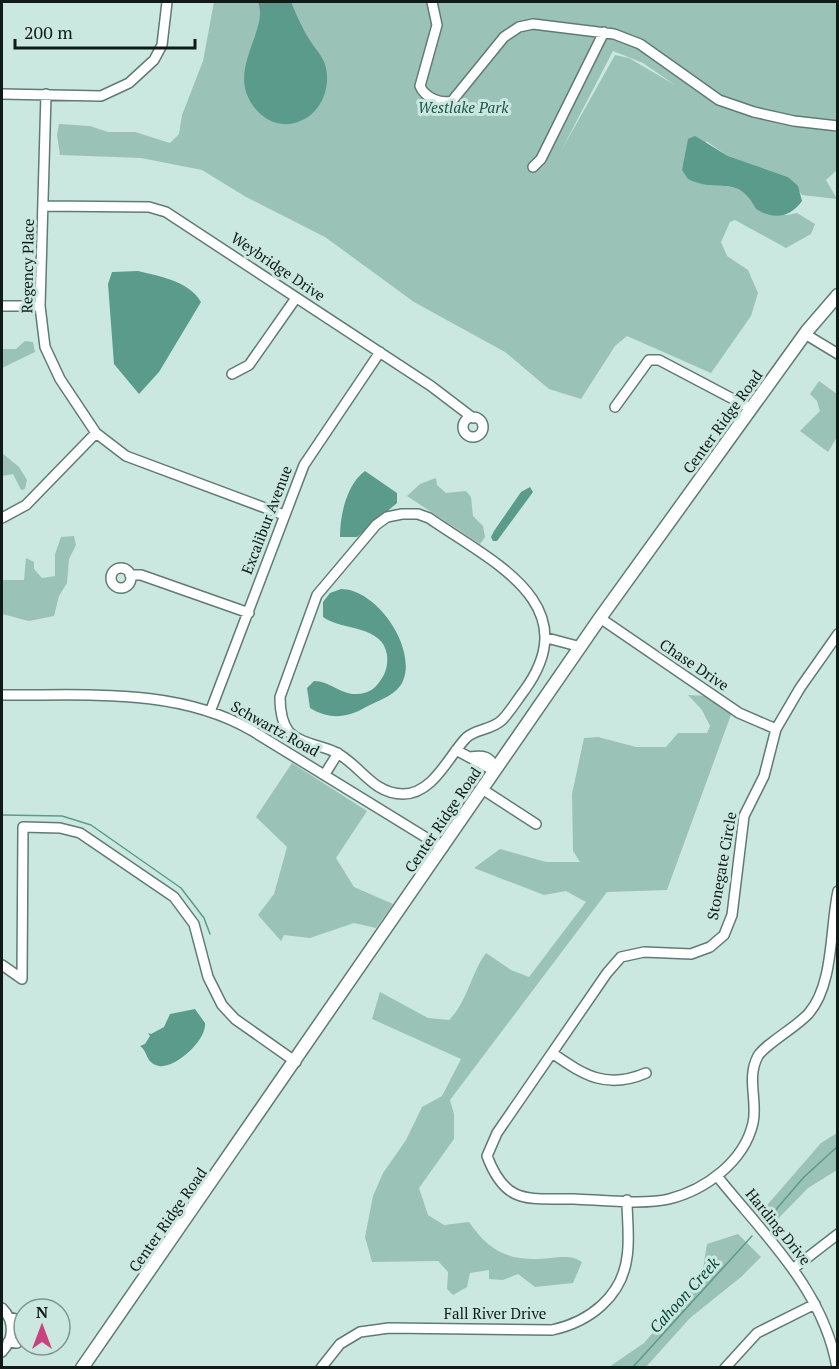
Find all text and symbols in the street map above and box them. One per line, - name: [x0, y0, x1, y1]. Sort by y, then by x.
- scale bar: [15, 12, 195, 50]
- text: 200 m: [24, 20, 73, 44]
- park label: Westlake Park: [418, 97, 509, 117]
- street label: Regency Place: [16, 218, 38, 313]
- street label: Weybridge Drive: [228, 227, 330, 305]
- street label: Center Ridge Road: [678, 366, 766, 477]
- street label: Excalibur Avenue: [236, 462, 296, 577]
- street label: Chase Drive: [656, 634, 733, 695]
- street label: Schwartz Road: [228, 696, 323, 761]
- street label: Center Ridge Road: [399, 763, 485, 876]
- street label: Stonegate Circle: [702, 810, 740, 922]
- street label: Center Ridge Road: [124, 1163, 211, 1276]
- street label: Harding Drive: [742, 1184, 816, 1269]
- water label: Cahoon Creek: [644, 1252, 724, 1338]
- north arrow: [12, 1297, 72, 1357]
- text: N: [36, 1301, 48, 1323]
- street label: Fall River Drive: [444, 1303, 546, 1323]

